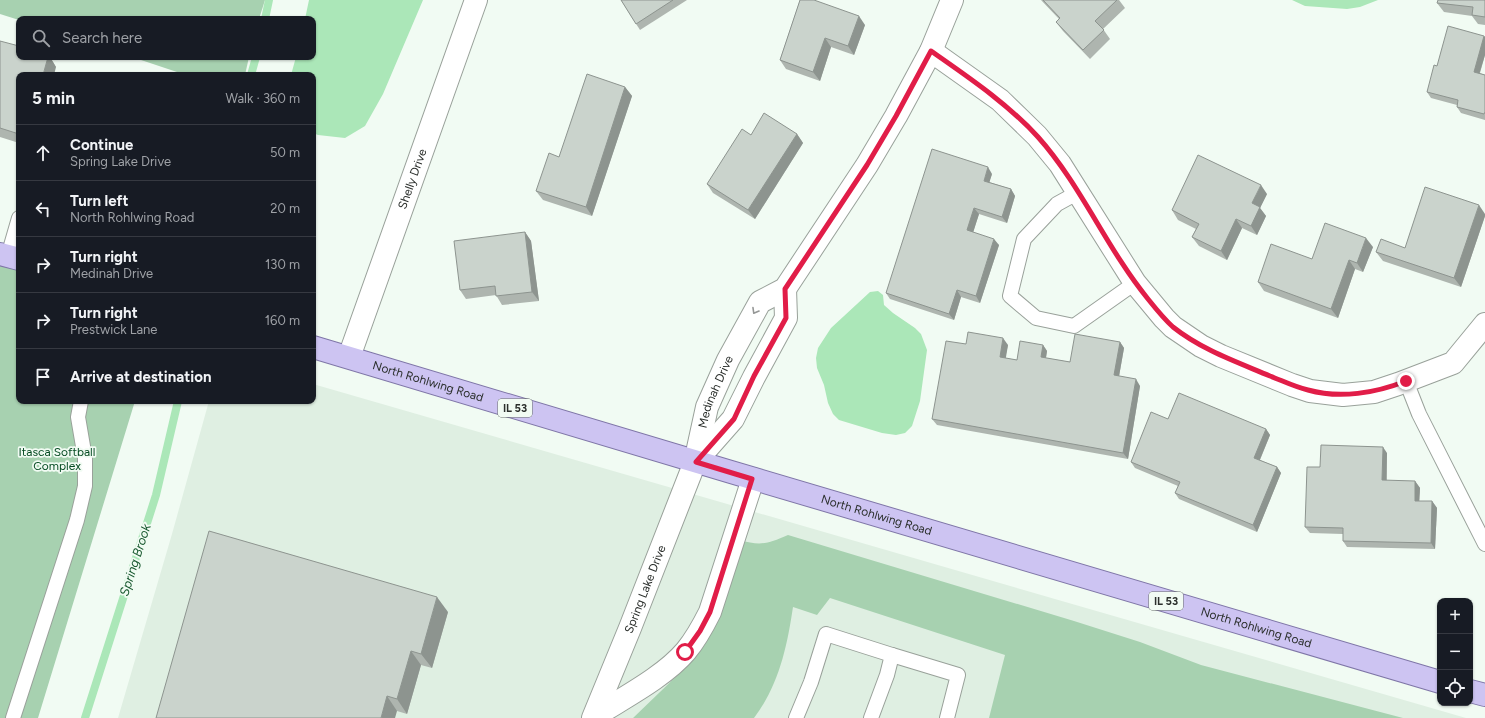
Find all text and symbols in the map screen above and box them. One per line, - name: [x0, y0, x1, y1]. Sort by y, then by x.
- search box: [16, 16, 316, 60]
- icon: search: [30, 27, 52, 49]
- text: Search here: [62, 29, 142, 47]
- text: 5 min: [32, 88, 75, 108]
- text: Walk · 360 m: [225, 91, 300, 106]
- text: Continue: [70, 136, 133, 154]
- icon: ahead: [32, 142, 54, 164]
- text: 50 m: [270, 145, 300, 160]
- street label: Shelly Drive: [395, 146, 430, 211]
- text: Spring Lake Drive: [70, 154, 171, 169]
- text: Turn left: [70, 192, 128, 210]
- icon: left: [32, 198, 54, 220]
- text: 20 m: [270, 201, 300, 216]
- text: North Rohlwing Road: [70, 210, 194, 225]
- text: Turn right: [70, 248, 138, 266]
- icon: right: [32, 254, 54, 276]
- text: 130 m: [265, 257, 300, 272]
- text: Medinah Drive: [70, 266, 153, 281]
- text: Turn right: [70, 304, 138, 322]
- one-way arrow: [752, 307, 759, 314]
- icon: right: [32, 310, 54, 332]
- text: 160 m: [265, 313, 300, 328]
- text: Prestwick Lane: [70, 322, 157, 337]
- street label: Medinah Drive: [696, 353, 736, 429]
- street label: North Rohlwing Road: [371, 358, 485, 405]
- icon: arrive: [32, 366, 54, 388]
- text: Arrive at destination: [70, 368, 211, 386]
- route end: [1397, 372, 1415, 390]
- road number: IL 53: [498, 399, 532, 417]
- park label: Itasca Softball Complex: [19, 445, 95, 473]
- street label: North Rohlwing Road: [819, 492, 934, 538]
- water label: Spring Brook: [116, 521, 154, 598]
- street label: Spring Lake Drive: [622, 543, 669, 635]
- road number: IL 53: [1149, 592, 1183, 610]
- map controls: [1437, 598, 1473, 706]
- button: +: [1437, 598, 1473, 634]
- street label: North Rohlwing Road: [1199, 605, 1313, 651]
- button: −: [1437, 634, 1473, 670]
- route start: [676, 643, 694, 661]
- button: locate: [1437, 670, 1473, 706]

